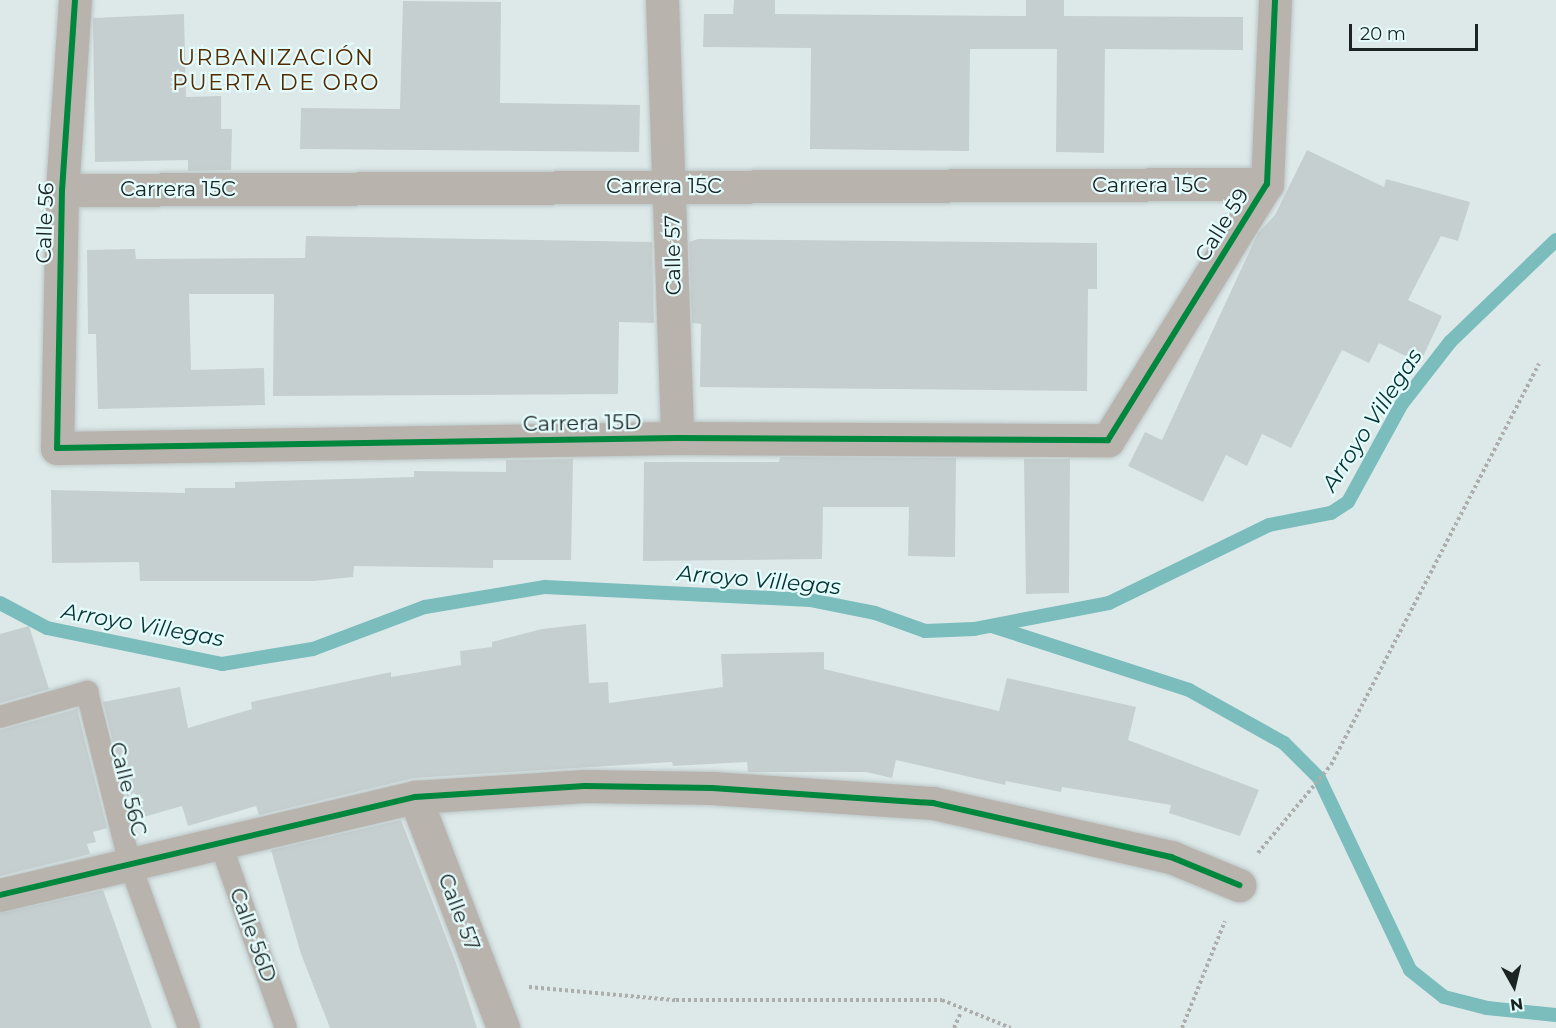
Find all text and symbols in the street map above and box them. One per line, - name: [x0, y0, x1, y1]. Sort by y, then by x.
- scale bar: [1352, 12, 1481, 50]
- text: 20 m: [1360, 23, 1406, 45]
- district label: URBANIZACIÓN PUERTA DE ORO: [172, 44, 380, 96]
- street label: Carrera 15C: [1092, 172, 1208, 198]
- street label: Carrera 15C: [606, 173, 722, 199]
- street label: Carrera 15C: [120, 176, 236, 202]
- street label: Calle 56: [31, 182, 59, 264]
- street label: Calle 59: [1190, 184, 1254, 266]
- street label: Calle 57: [660, 215, 686, 295]
- water label: Arroyo Villegas: [1316, 344, 1428, 496]
- street label: Carrera 15D: [523, 409, 641, 437]
- water label: Arroyo Villegas: [676, 560, 842, 600]
- water label: Arroyo Villegas: [60, 598, 226, 652]
- street label: Calle 56C: [104, 739, 152, 839]
- street label: Calle 57: [433, 870, 485, 954]
- street label: Calle 56D: [224, 884, 282, 986]
- north arrow: [1484, 956, 1544, 1016]
- text: N: [1509, 994, 1524, 1015]

